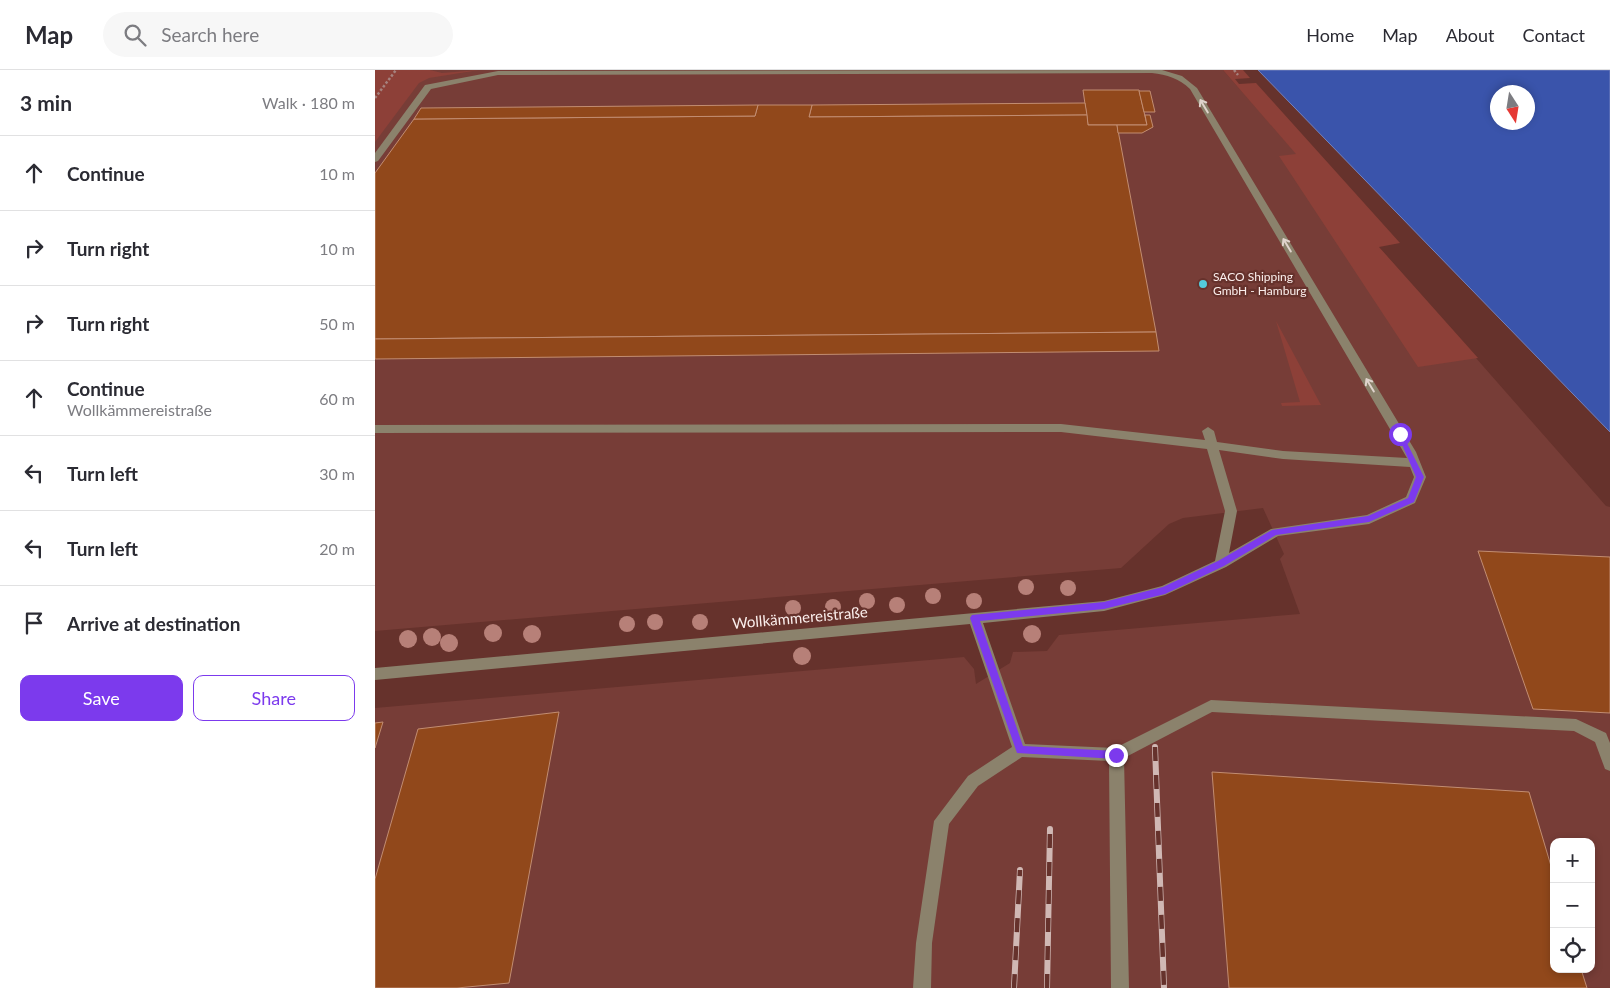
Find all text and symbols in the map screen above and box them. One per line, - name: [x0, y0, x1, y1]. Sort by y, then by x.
- search box: [103, 12, 453, 57]
- text: Map: [25, 20, 73, 49]
- icon: search: [121, 21, 149, 49]
- text: Search here: [161, 23, 259, 46]
- text: Home: [1306, 24, 1354, 46]
- text: Map: [1382, 24, 1418, 46]
- text: About: [1446, 24, 1495, 46]
- text: Contact: [1523, 24, 1585, 46]
- north arrow: [1490, 85, 1535, 130]
- text: 3 min: [20, 90, 72, 115]
- text: Walk · 180 m: [262, 93, 355, 112]
- one-way arrow: [1198, 99, 1208, 113]
- icon: ahead: [20, 159, 48, 187]
- text: Continue: [67, 162, 145, 185]
- text: 10 m: [319, 164, 355, 183]
- icon: right: [20, 234, 48, 262]
- text: Turn right: [67, 237, 149, 260]
- text: 10 m: [319, 239, 355, 258]
- one-way arrow: [1281, 239, 1291, 253]
- place label: SACO Shipping GmbH - Hamburg: [1213, 269, 1307, 298]
- marker: SACO Shipping GmbH - Hamburg: [1197, 278, 1209, 290]
- icon: right: [20, 309, 48, 337]
- text: Turn right: [67, 312, 149, 335]
- text: 50 m: [319, 314, 355, 333]
- text: Continue: [67, 377, 145, 400]
- one-way arrow: [1365, 378, 1375, 392]
- icon: ahead: [20, 384, 48, 412]
- text: 60 m: [319, 389, 355, 408]
- text: Wollkämmereistraße: [67, 400, 212, 419]
- route start: [1389, 423, 1412, 446]
- icon: left: [20, 459, 48, 487]
- text: Turn left: [67, 462, 138, 485]
- text: 30 m: [319, 464, 355, 483]
- icon: left: [20, 534, 48, 562]
- text: Turn left: [67, 537, 138, 560]
- text: 20 m: [319, 539, 355, 558]
- street label: Wollkämmereistraße: [731, 602, 868, 632]
- icon: arrive: [20, 609, 48, 637]
- text: Arrive at destination: [67, 612, 240, 635]
- button: Save: [20, 675, 183, 721]
- button: Share: [193, 675, 355, 721]
- route end: [1105, 744, 1128, 767]
- map controls: [1550, 838, 1595, 973]
- button: +: [1550, 838, 1595, 883]
- button: −: [1550, 883, 1595, 928]
- button: locate: [1550, 928, 1595, 973]

